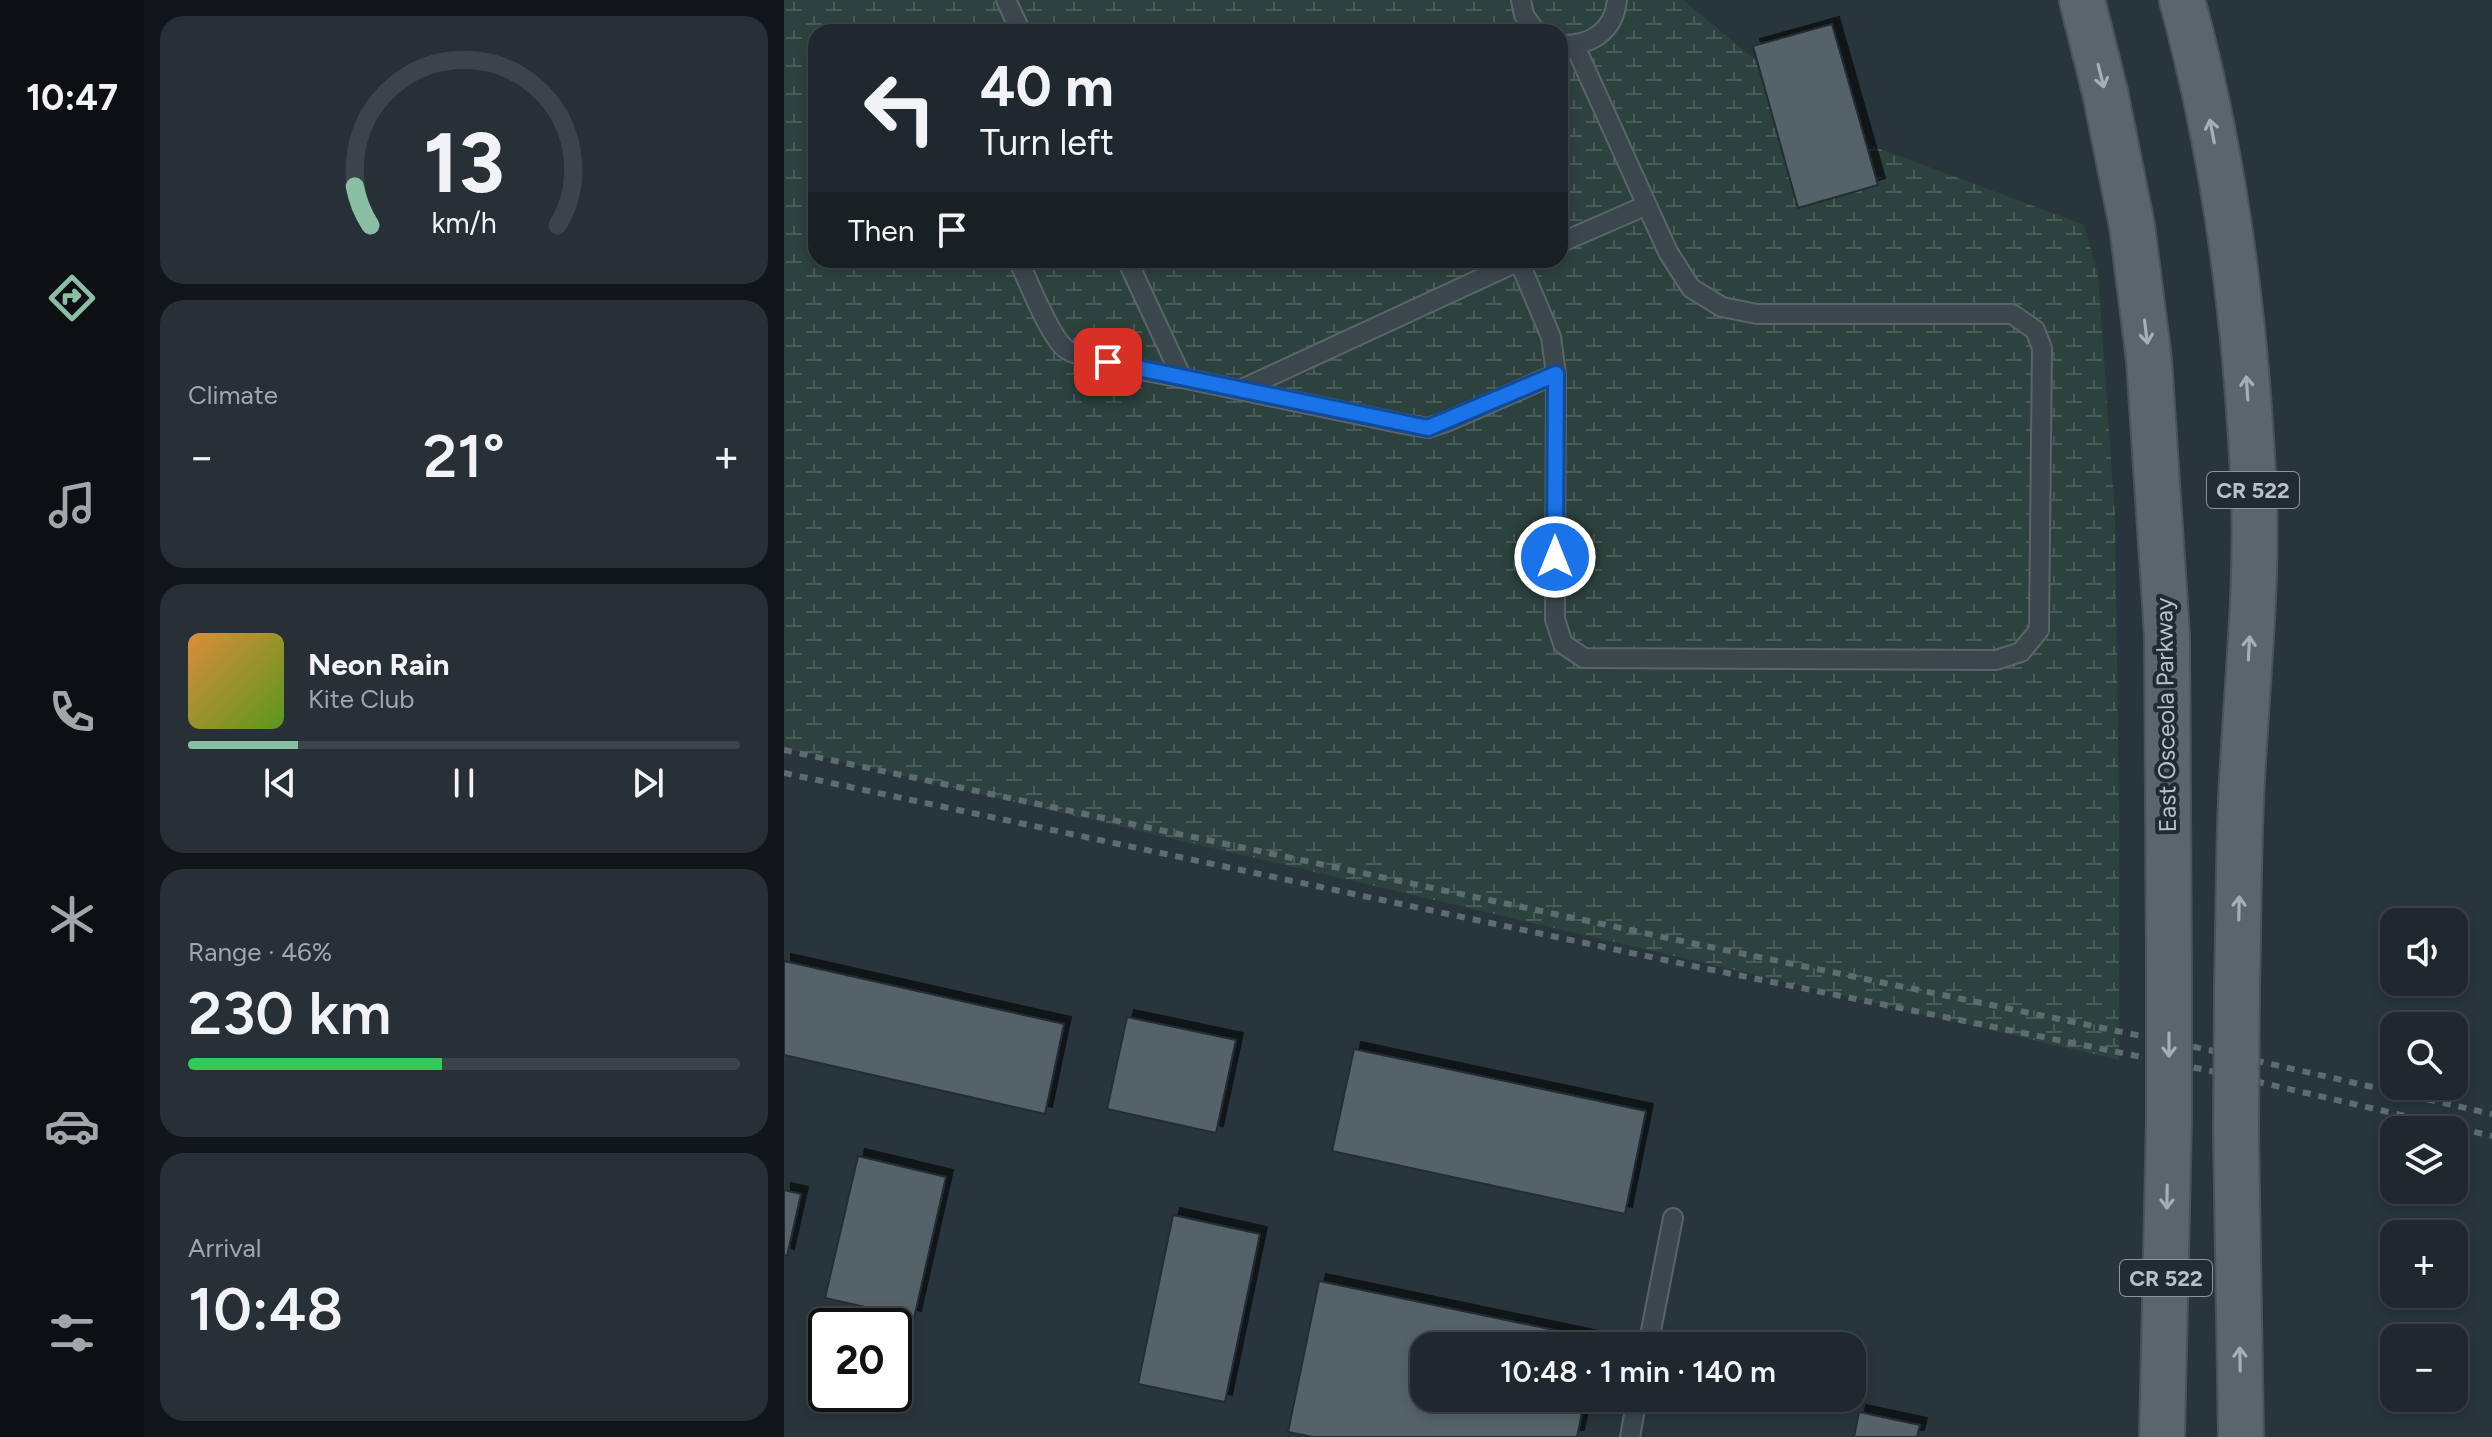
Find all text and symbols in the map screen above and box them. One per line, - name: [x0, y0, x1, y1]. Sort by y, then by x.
- text: 40 m: [980, 53, 1114, 120]
- icon: left: [848, 56, 952, 160]
- one-way arrow: [2095, 62, 2110, 88]
- text: 10:47: [26, 76, 118, 119]
- text: 13: [423, 113, 505, 213]
- one-way arrow: [2204, 118, 2219, 144]
- text: Turn left: [980, 121, 1114, 164]
- text: km/h: [431, 206, 497, 240]
- icon: arrive: [930, 208, 974, 252]
- text: Then: [848, 212, 914, 249]
- icon: directions: [44, 270, 100, 326]
- one-way arrow: [2138, 318, 2153, 345]
- pin: [1074, 328, 1142, 396]
- icon: arrive: [1086, 340, 1130, 384]
- one-way arrow: [2239, 375, 2254, 402]
- text: Climate: [188, 379, 278, 411]
- text: 21°: [423, 420, 505, 492]
- text: −: [188, 430, 215, 483]
- text: +: [713, 430, 740, 483]
- road number: CR 522: [2207, 472, 2299, 508]
- icon: music: [44, 477, 100, 533]
- position arrow: [1513, 515, 1597, 599]
- street label: East Osceola Parkway: [2149, 597, 2182, 833]
- one-way arrow: [2242, 635, 2257, 662]
- text: Neon Rain: [308, 646, 450, 683]
- text: Kite Club: [308, 683, 414, 715]
- icon: phone: [44, 684, 100, 740]
- icon: previous: [258, 761, 302, 805]
- icon: pause: [442, 761, 486, 805]
- icon: next: [626, 761, 670, 805]
- icon: climate: [44, 891, 100, 947]
- one-way arrow: [2231, 895, 2247, 922]
- map controls: [2380, 908, 2468, 1412]
- button: sound: [2380, 908, 2468, 996]
- text: Range · 46%: [188, 936, 332, 968]
- text: 230 km: [188, 977, 391, 1049]
- button: search: [2380, 1012, 2468, 1100]
- one-way arrow: [2161, 1031, 2177, 1058]
- icon: car: [44, 1098, 100, 1154]
- button: layers: [2380, 1116, 2468, 1204]
- one-way arrow: [2160, 1183, 2175, 1210]
- button: +: [2380, 1220, 2468, 1308]
- text: Arrival: [188, 1232, 261, 1264]
- road number: CR 522: [2120, 1260, 2212, 1296]
- text: 10:48: [188, 1273, 343, 1345]
- icon: filters: [44, 1305, 100, 1361]
- speed limit sign: 20: [808, 1308, 912, 1412]
- button: −: [2380, 1324, 2468, 1412]
- one-way arrow: [2232, 1346, 2248, 1373]
- text: 10:48 · 1 min · 140 m: [1500, 1353, 1776, 1390]

